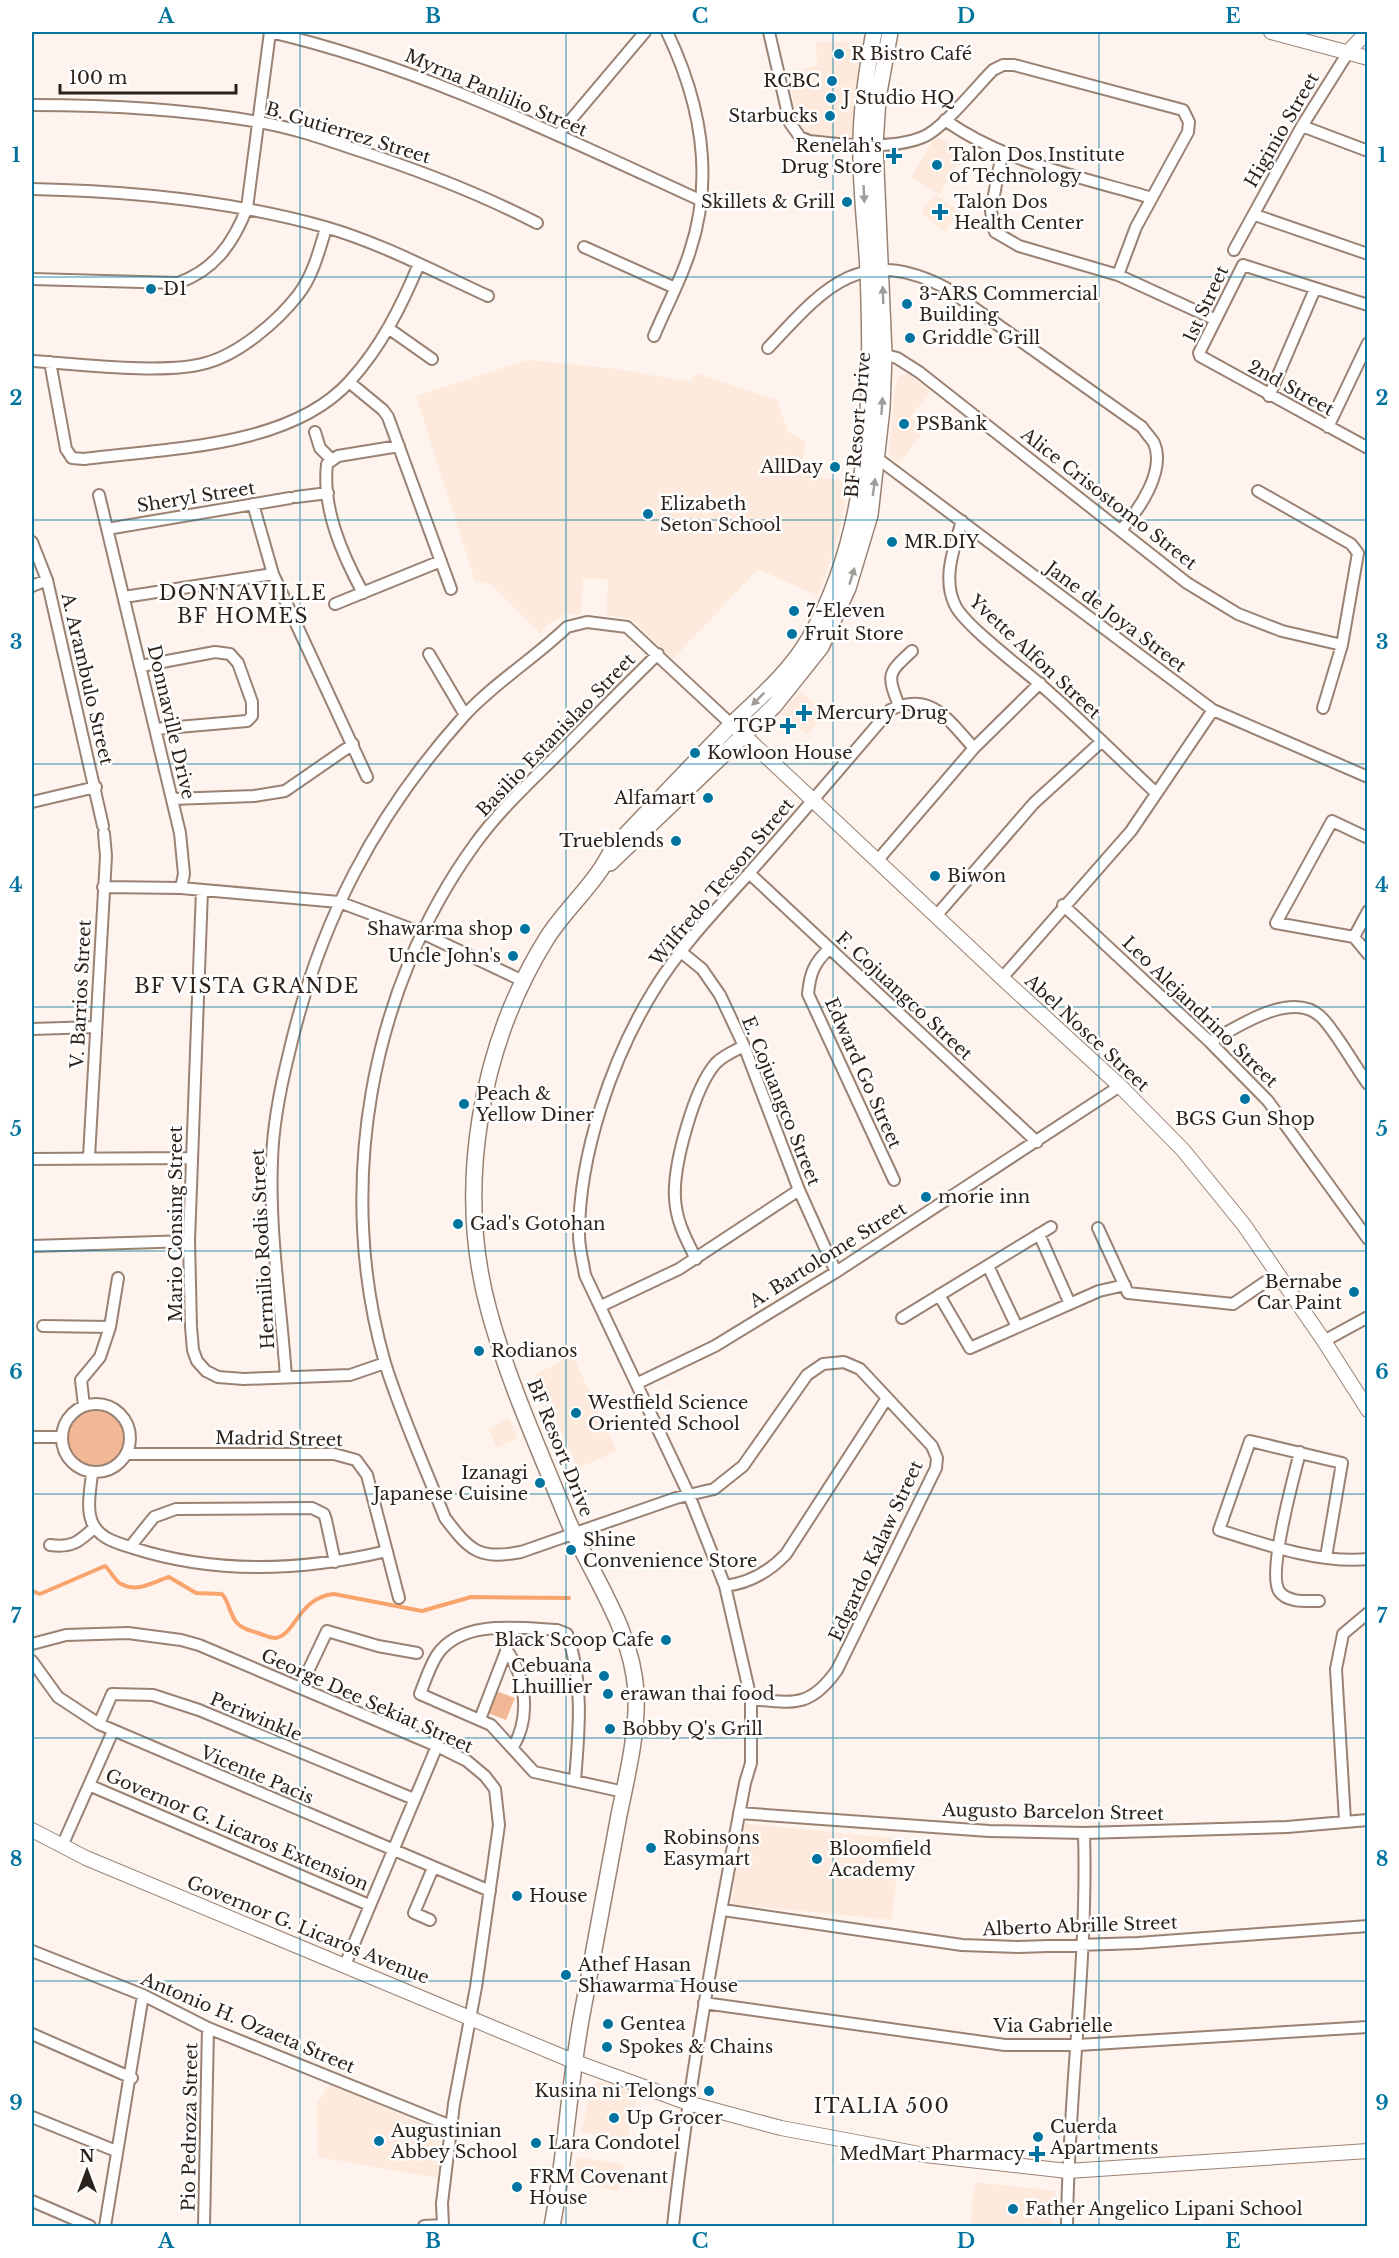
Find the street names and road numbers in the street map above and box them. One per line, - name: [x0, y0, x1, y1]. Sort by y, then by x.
- street label: Myrna Panlilio Street: [401, 45, 591, 142]
- street label: Higinio Street: [1240, 68, 1324, 192]
- street label: B. Gutierrez Street: [263, 97, 433, 169]
- street label: 1st Street: [1179, 262, 1233, 346]
- street label: BF Resort Drive: [841, 351, 875, 499]
- street label: 2nd Street: [1244, 355, 1338, 421]
- street label: Alice Crisostomo Street: [1016, 423, 1202, 575]
- street label: Sheryl Street: [135, 477, 257, 517]
- street label: Jane de Joya Street: [1040, 556, 1191, 677]
- street label: A. Arambulo Street: [56, 590, 118, 767]
- street label: Yvette Alfon Street: [964, 590, 1106, 724]
- street label: Donnaville Drive: [143, 643, 199, 801]
- street label: Basilio Estanislao Street: [472, 649, 640, 821]
- street label: Wilfredo Tecson Street: [645, 794, 799, 971]
- street label: V. Barrios Street: [66, 919, 96, 1070]
- street label: F. Cojuangco Street: [831, 927, 977, 1065]
- street label: Leo Alejandrino Street: [1118, 932, 1283, 1092]
- street label: Abel Nosce Street: [1020, 969, 1154, 1096]
- street label: Edward Go Street: [820, 994, 906, 1152]
- street label: E. Cojuangco Street: [737, 1013, 825, 1189]
- street label: Mario Consing Street: [165, 1126, 187, 1322]
- street label: Hermilio Rodis Street: [247, 1148, 279, 1350]
- street label: A. Bartolome Street: [744, 1198, 911, 1313]
- street label: BF Resort Drive: [522, 1376, 598, 1520]
- street label: Madrid Street: [215, 1427, 343, 1451]
- street label: Edgardo Kalaw Street: [824, 1457, 928, 1645]
- street label: George Dee Sekiat Street: [258, 1644, 476, 1758]
- street label: Periwinkle: [207, 1688, 305, 1746]
- street label: Vicente Pacis: [196, 1741, 317, 1809]
- street label: Governor G. Licaros Extension: [102, 1764, 372, 1896]
- street label: Augusto Barcelon Street: [941, 1799, 1164, 1825]
- street label: Governor G. Licaros Avenue: [184, 1871, 432, 1989]
- street label: Alberto Abrille Street: [981, 1912, 1178, 1940]
- street label: Antonio H. Ozaeta Street: [137, 1968, 358, 2078]
- street label: Via Gabrielle: [992, 2015, 1113, 2037]
- street label: Pio Pedroza Street: [178, 2042, 202, 2212]

